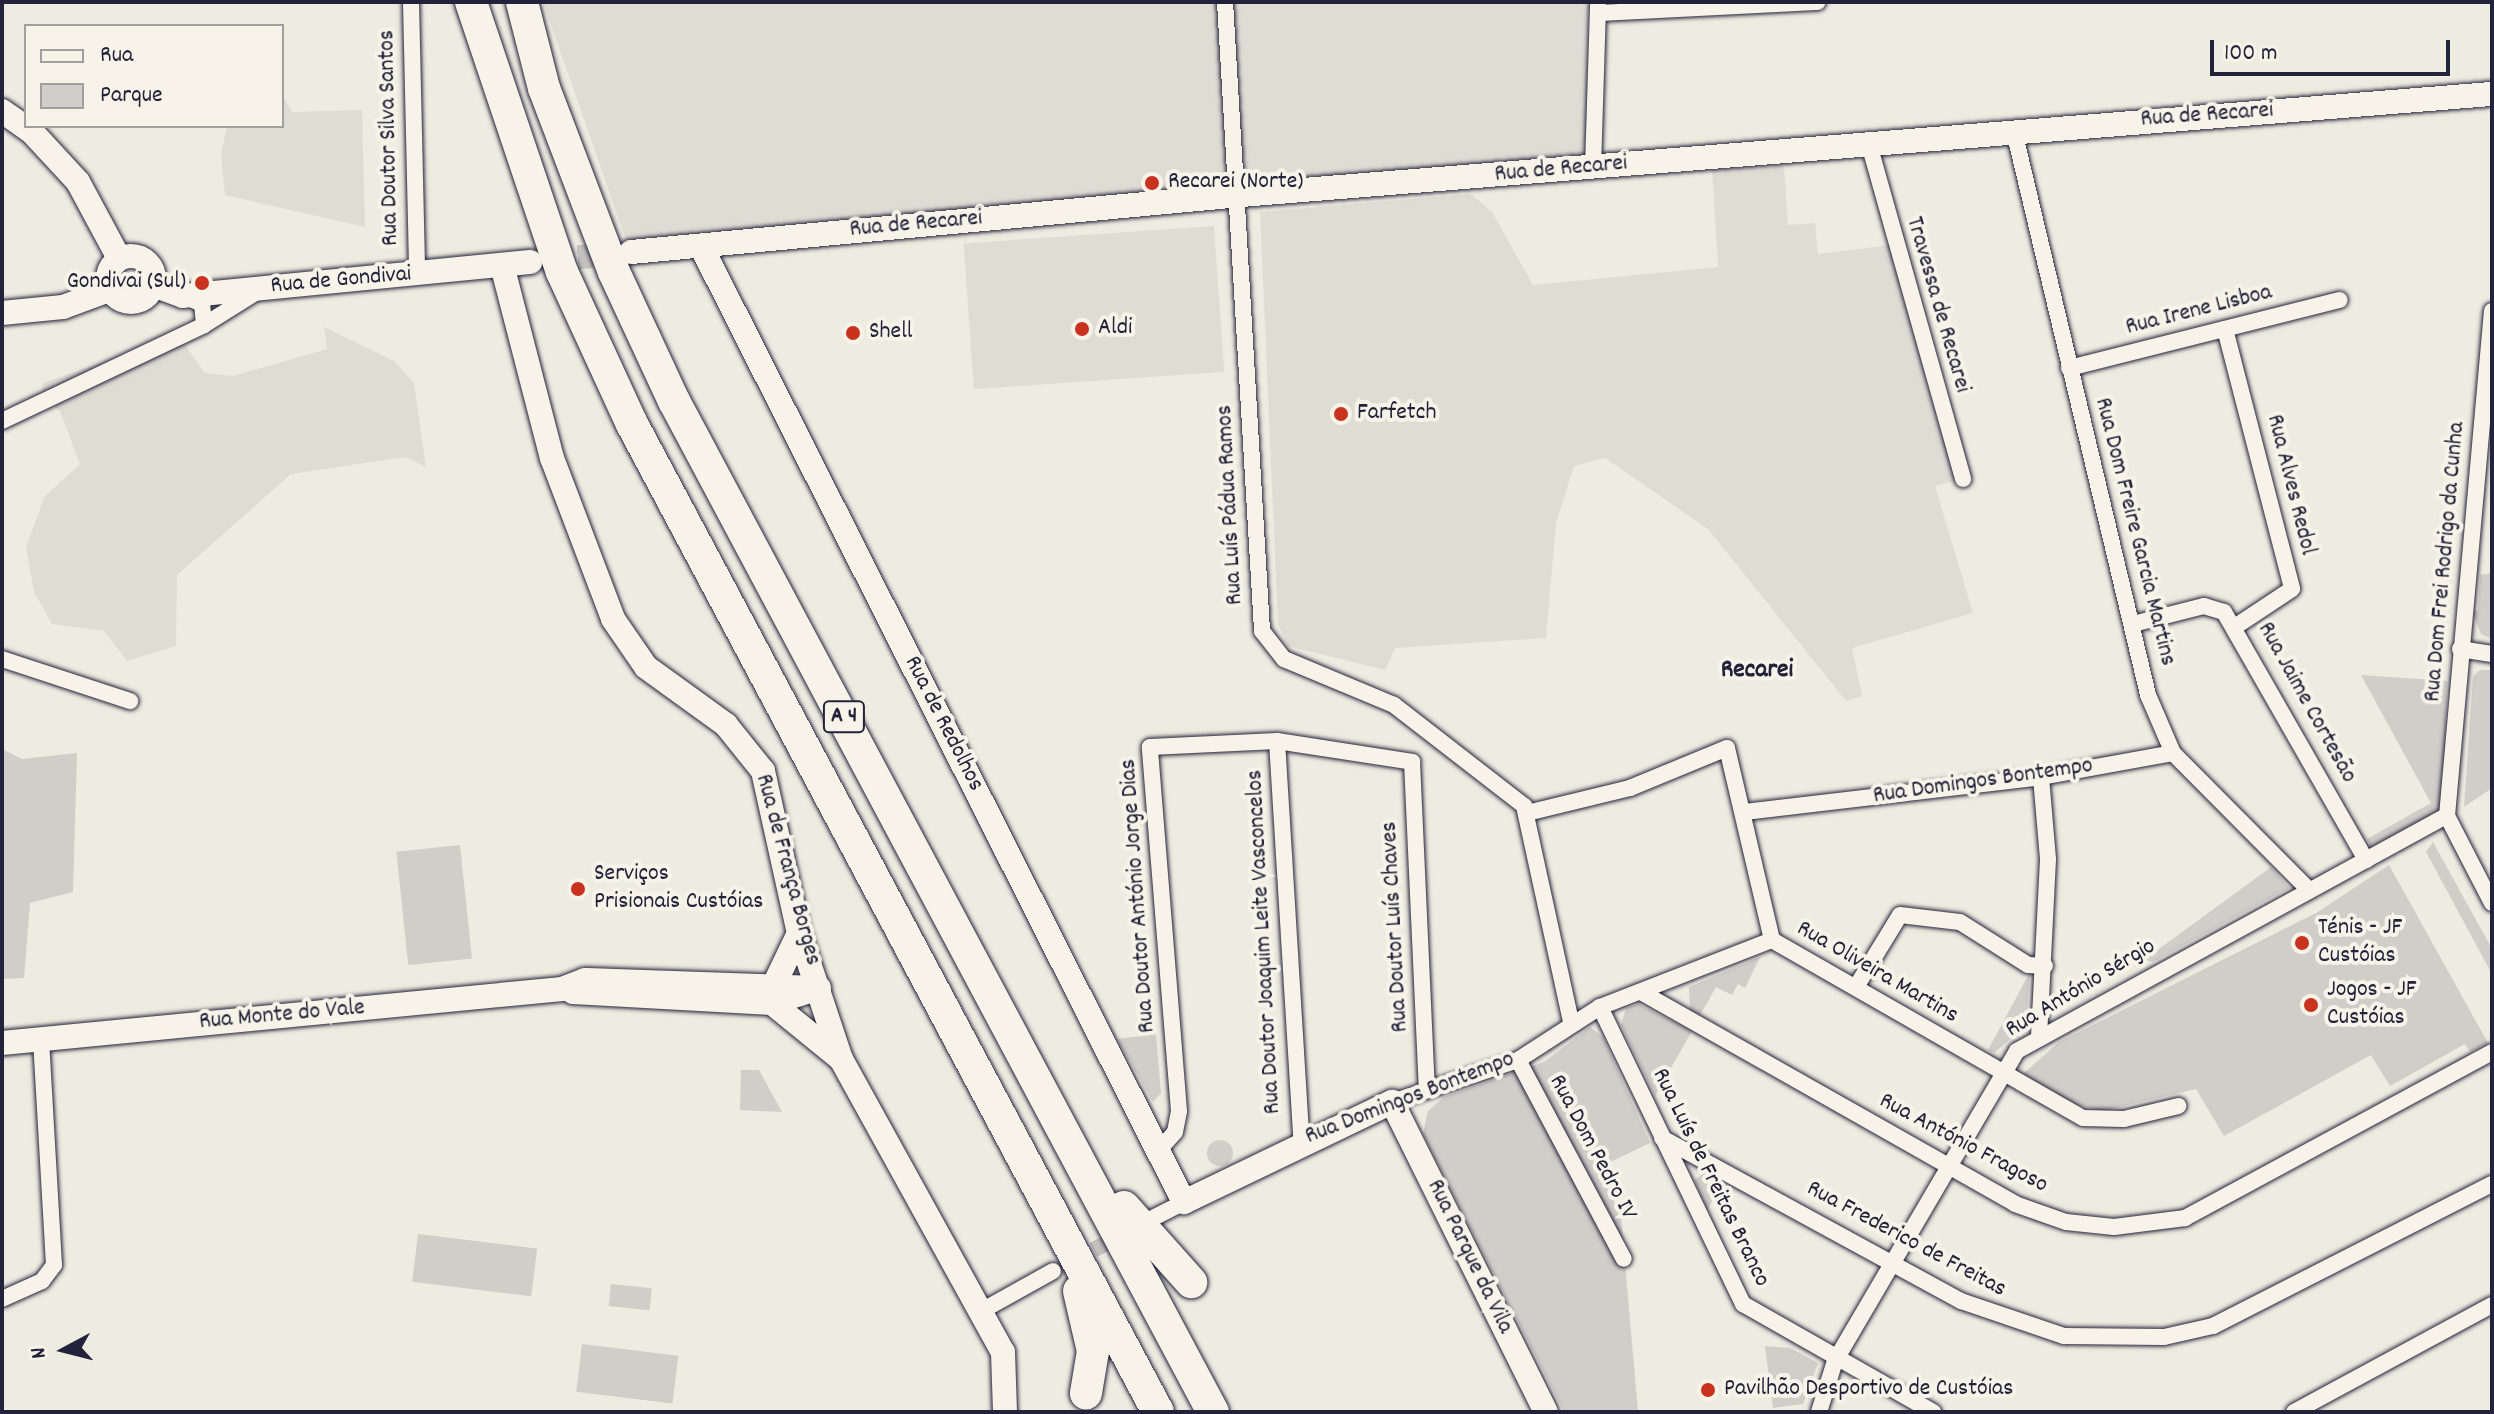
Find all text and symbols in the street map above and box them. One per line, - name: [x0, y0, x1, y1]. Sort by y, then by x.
- legend: [24, 24, 284, 128]
- scale bar: [2214, 24, 2454, 74]
- street label: Rua Doutor Silva Santos: [374, 30, 406, 246]
- text: 100 m: [2224, 37, 2277, 71]
- text: Rua: [100, 39, 133, 73]
- text: Parque: [100, 79, 163, 113]
- street label: Rua de Recarei: [2140, 97, 2274, 135]
- street label: Rua de Recarei: [1493, 150, 1629, 190]
- place label: Recarei (Norte): [1168, 169, 1303, 197]
- marker: Recarei (Norte): [1143, 174, 1161, 192]
- street label: Rua de Recarei: [848, 205, 984, 245]
- street label: Travessa de Recarei: [1898, 214, 1976, 396]
- street label: Rua de Gondivai: [269, 260, 413, 302]
- place label: Gondivai (Sul): [67, 269, 186, 297]
- marker: Gondivai (Sul): [193, 274, 211, 292]
- street label: Rua Irene Lisboa: [2123, 279, 2275, 343]
- place label: Aldi: [1098, 315, 1132, 343]
- place label: Shell: [869, 319, 913, 347]
- marker: Aldi: [1073, 320, 1091, 338]
- marker: Shell: [844, 324, 862, 342]
- street label: Rua Dom Freire Garcia Martins: [2087, 395, 2181, 669]
- place label: Farfetch: [1357, 400, 1436, 428]
- street label: Rua Luís Pádua Ramos: [1211, 404, 1251, 606]
- marker: Farfetch: [1332, 405, 1350, 423]
- street label: Rua Alves Redol: [2259, 412, 2321, 558]
- street label: Rua Dom Frei Rodrigo da Cunha: [2419, 421, 2473, 703]
- street label: Rua Jaime Cortesão: [2250, 618, 2362, 788]
- street label: Rua de Redolhos: [897, 652, 989, 796]
- district label: Recarei: [1721, 655, 1793, 687]
- road number: A 4: [822, 699, 866, 735]
- street label: Rua Domingos Bontempo: [1871, 752, 2095, 812]
- street label: Rua Doutor António Jorge Dias: [1115, 758, 1163, 1034]
- street label: Rua Doutor Joaquim Leite Vasconcelos: [1242, 769, 1288, 1115]
- street label: Rua de França Borges: [748, 771, 826, 969]
- street label: Rua Doutor Luís Chaves: [1376, 821, 1416, 1033]
- place label: Serviços Prisionais Custóias: [594, 861, 763, 917]
- marker: Serviços Prisionais Custóias: [569, 880, 587, 898]
- street label: Rua Oliveira Martins: [1791, 915, 1963, 1031]
- place label: Ténis - JF Custóias: [2318, 915, 2402, 971]
- street label: Rua António Sérgio: [2001, 933, 2161, 1045]
- marker: Ténis - JF Custóias: [2293, 934, 2311, 952]
- place label: Jogos - JF Custóias: [2327, 977, 2416, 1033]
- street label: Rua Monte do Vale: [198, 994, 366, 1038]
- marker: Jogos - JF Custóias: [2302, 996, 2320, 1014]
- street label: Rua Domingos Bontempo: [1301, 1046, 1519, 1152]
- street label: Rua Luís de Freitas Branco: [1645, 1064, 1775, 1292]
- street label: Rua Dom Pedro IV: [1542, 1070, 1642, 1226]
- street label: Rua António Fragoso: [1874, 1087, 2052, 1201]
- street label: Rua Parque da Vila: [1419, 1175, 1519, 1339]
- street label: Rua Frederico de Freitas: [1801, 1175, 2011, 1305]
- north arrow: [24, 1310, 104, 1390]
- text: N: [24, 1346, 56, 1360]
- place label: Pavilhão Desportivo de Custóias: [1724, 1376, 2013, 1404]
- marker: Pavilhão Desportivo de Custóias: [1699, 1381, 1717, 1399]

